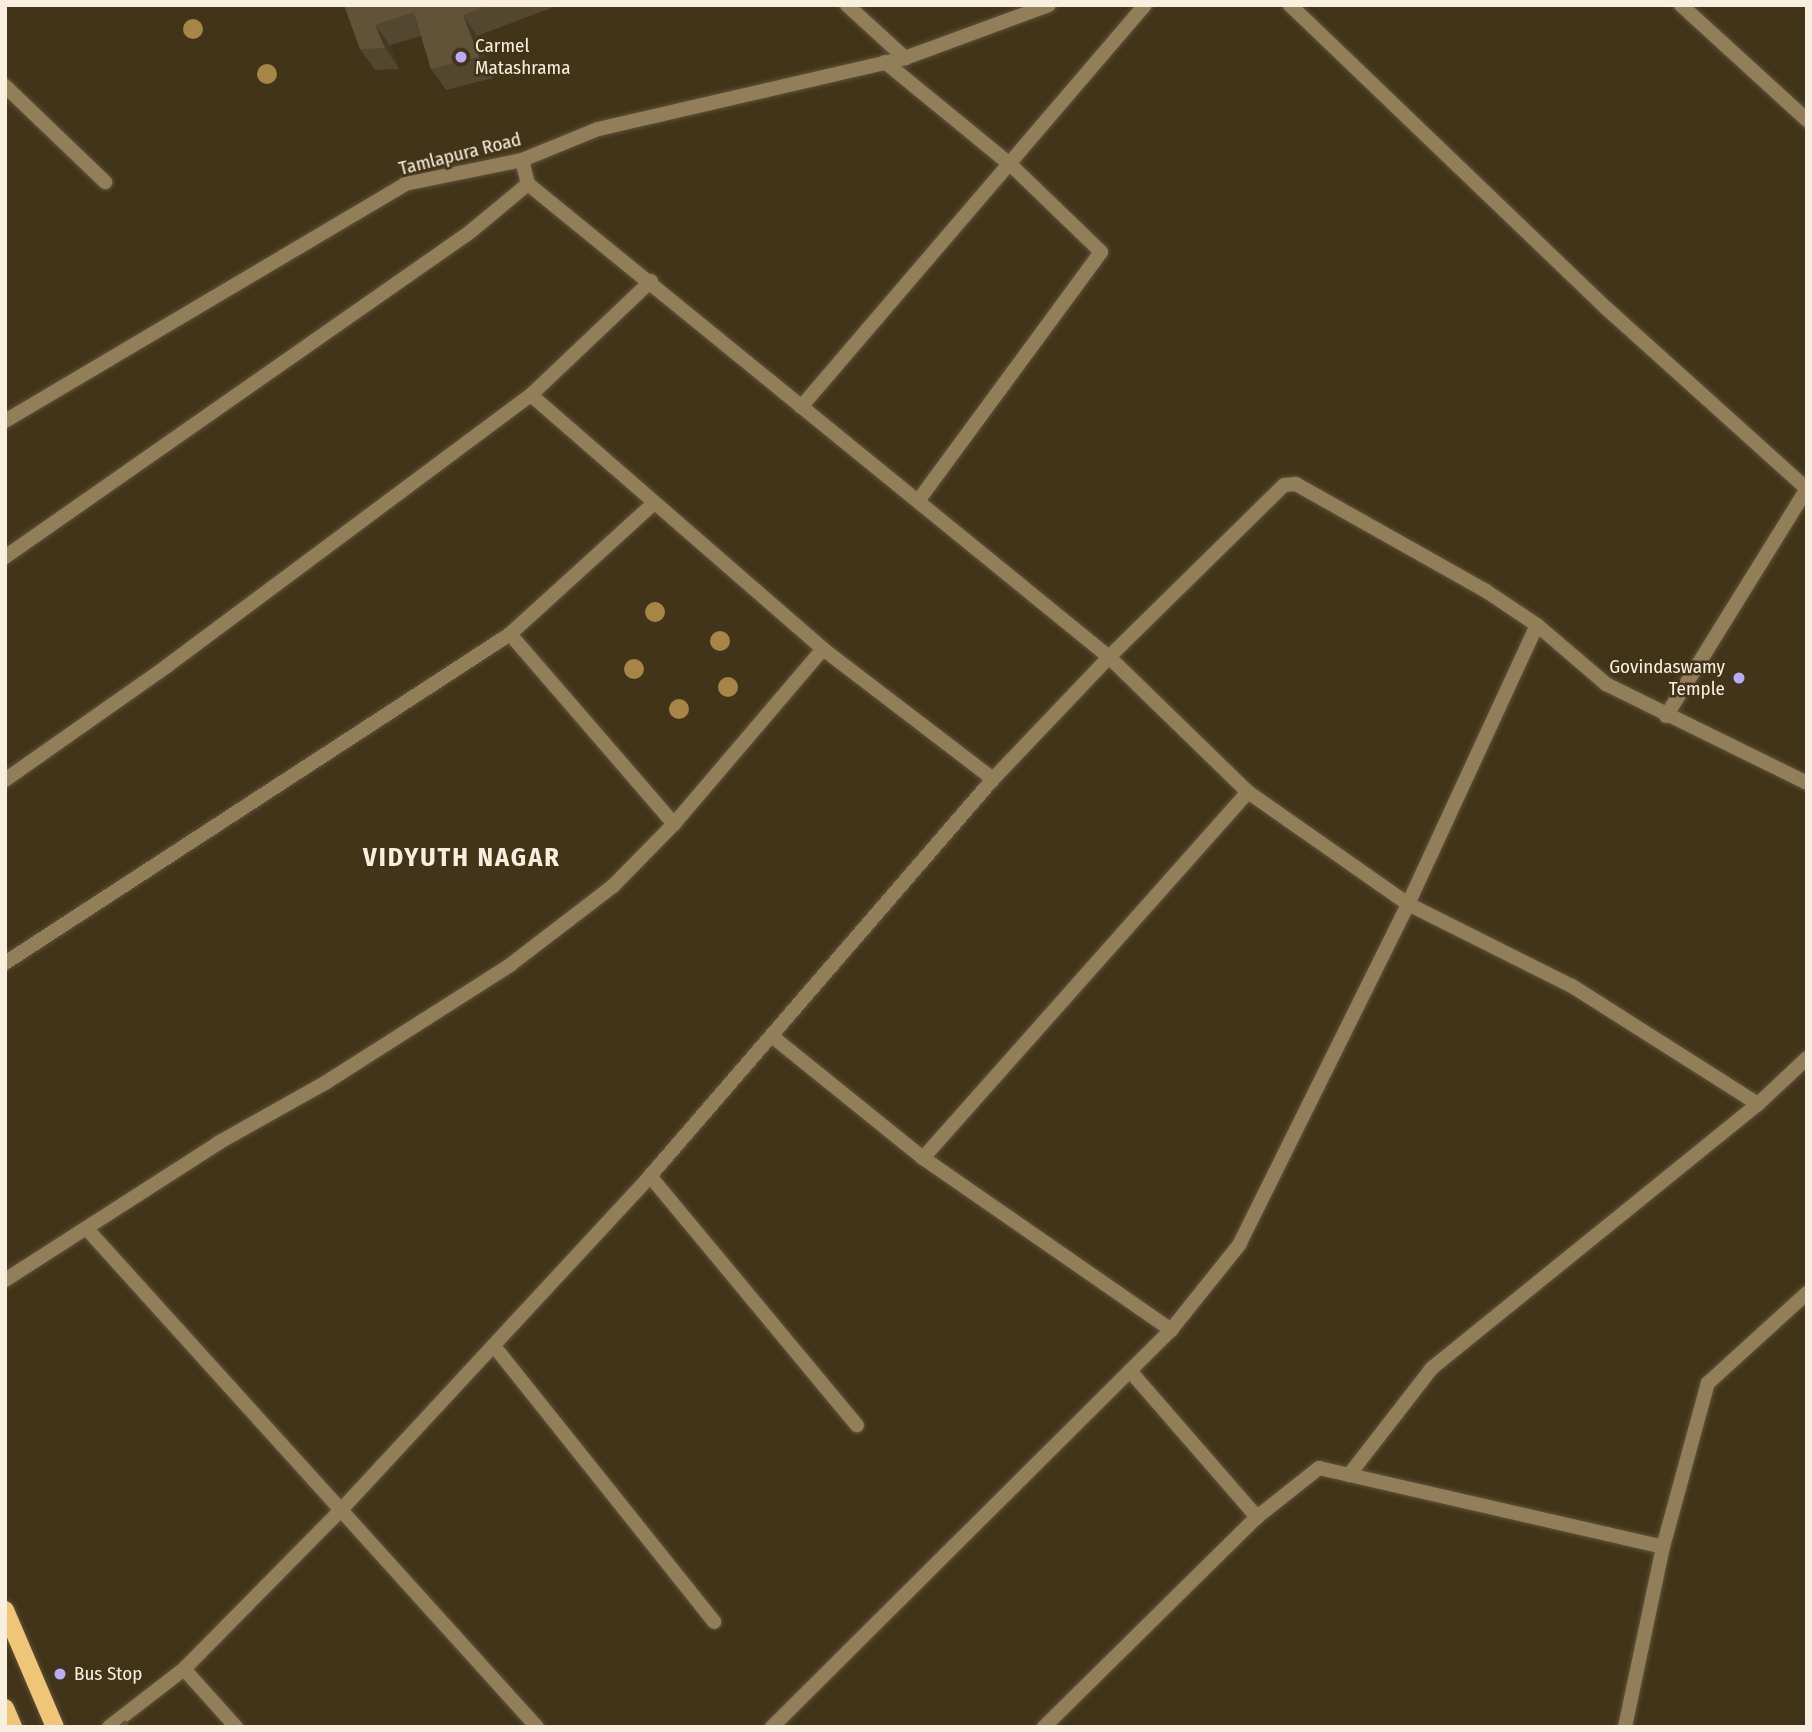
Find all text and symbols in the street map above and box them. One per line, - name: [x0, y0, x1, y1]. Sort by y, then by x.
- place label: Carmel Matashrama: [475, 35, 570, 79]
- marker: Carmel Matashrama: [453, 49, 469, 65]
- street label: Tamlapura Road: [396, 128, 524, 180]
- place label: Govindaswamy Temple: [1609, 656, 1725, 700]
- marker: Govindaswamy Temple: [1731, 670, 1747, 686]
- district label: VIDYUTH NAGAR: [365, 842, 559, 874]
- place label: Bus Stop: [74, 1663, 142, 1685]
- marker: Bus Stop: [52, 1666, 68, 1682]

